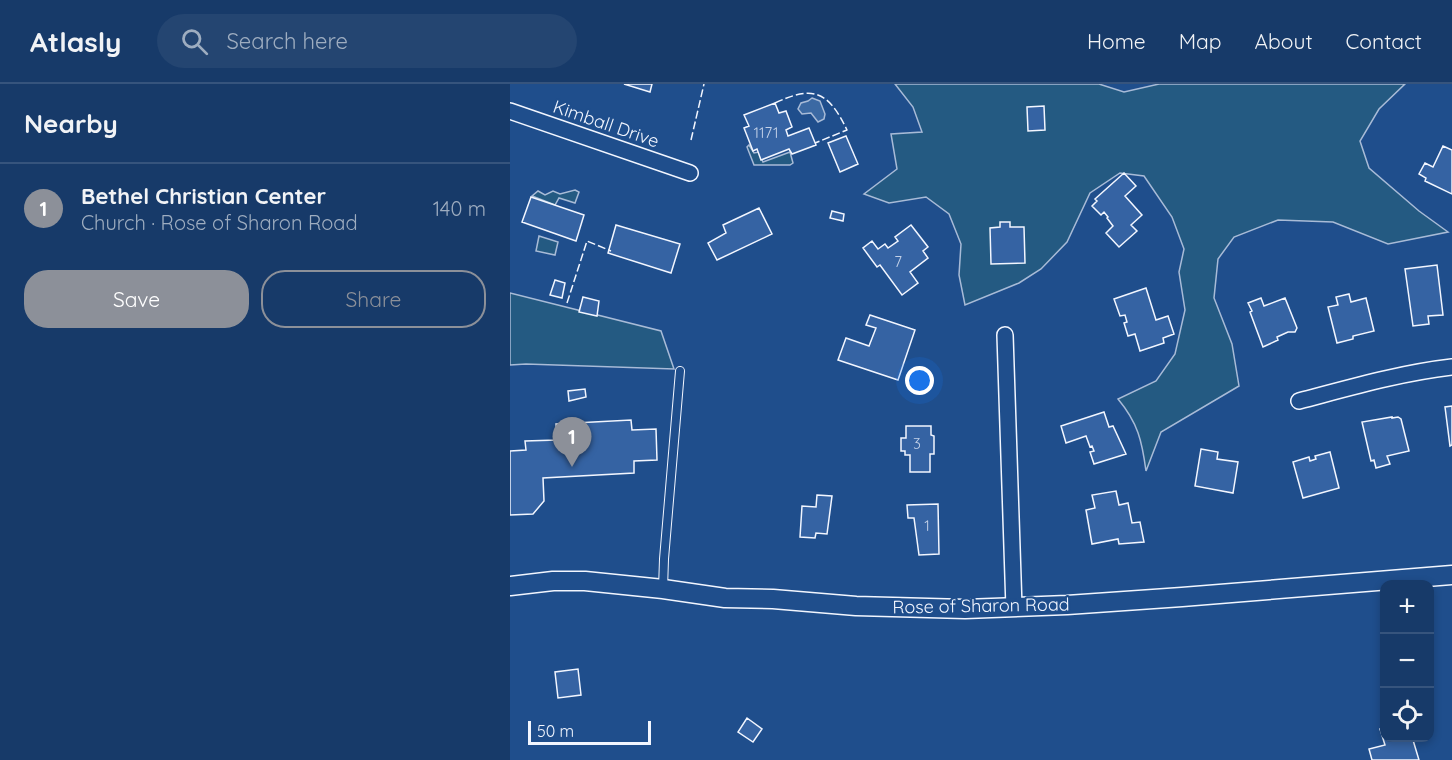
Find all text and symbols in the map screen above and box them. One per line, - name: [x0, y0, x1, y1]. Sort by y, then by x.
- search box: [157, 14, 577, 68]
- text: Atlasly: [30, 24, 121, 59]
- icon: search: [178, 25, 211, 58]
- text: Search here: [226, 27, 348, 55]
- text: Home: [1087, 28, 1146, 54]
- text: Map: [1179, 28, 1222, 54]
- text: About: [1255, 28, 1313, 54]
- text: Contact: [1346, 28, 1422, 54]
- street label: Kimball Drive: [550, 95, 662, 152]
- text: Nearby: [24, 107, 118, 140]
- house number: 1171: [753, 123, 779, 142]
- text: Bethel Christian Center: [81, 182, 326, 210]
- text: 1: [40, 196, 47, 221]
- text: 140 m: [433, 196, 486, 221]
- text: Church · Rose of Sharon Road: [81, 210, 358, 235]
- house number: 7: [894, 252, 902, 271]
- button: Save: [24, 270, 249, 328]
- button: Share: [261, 270, 486, 328]
- your location: [905, 366, 934, 395]
- pin: 1: [552, 418, 592, 467]
- house number: 3: [913, 434, 921, 453]
- house number: 1: [924, 516, 930, 535]
- map controls: [1380, 580, 1434, 742]
- button: +: [1380, 580, 1434, 634]
- street label: Rose of Sharon Road: [892, 592, 1070, 619]
- button: −: [1380, 634, 1434, 688]
- button: locate: [1380, 688, 1434, 742]
- scale bar: [528, 718, 651, 746]
- text: 50 m: [537, 721, 574, 741]

